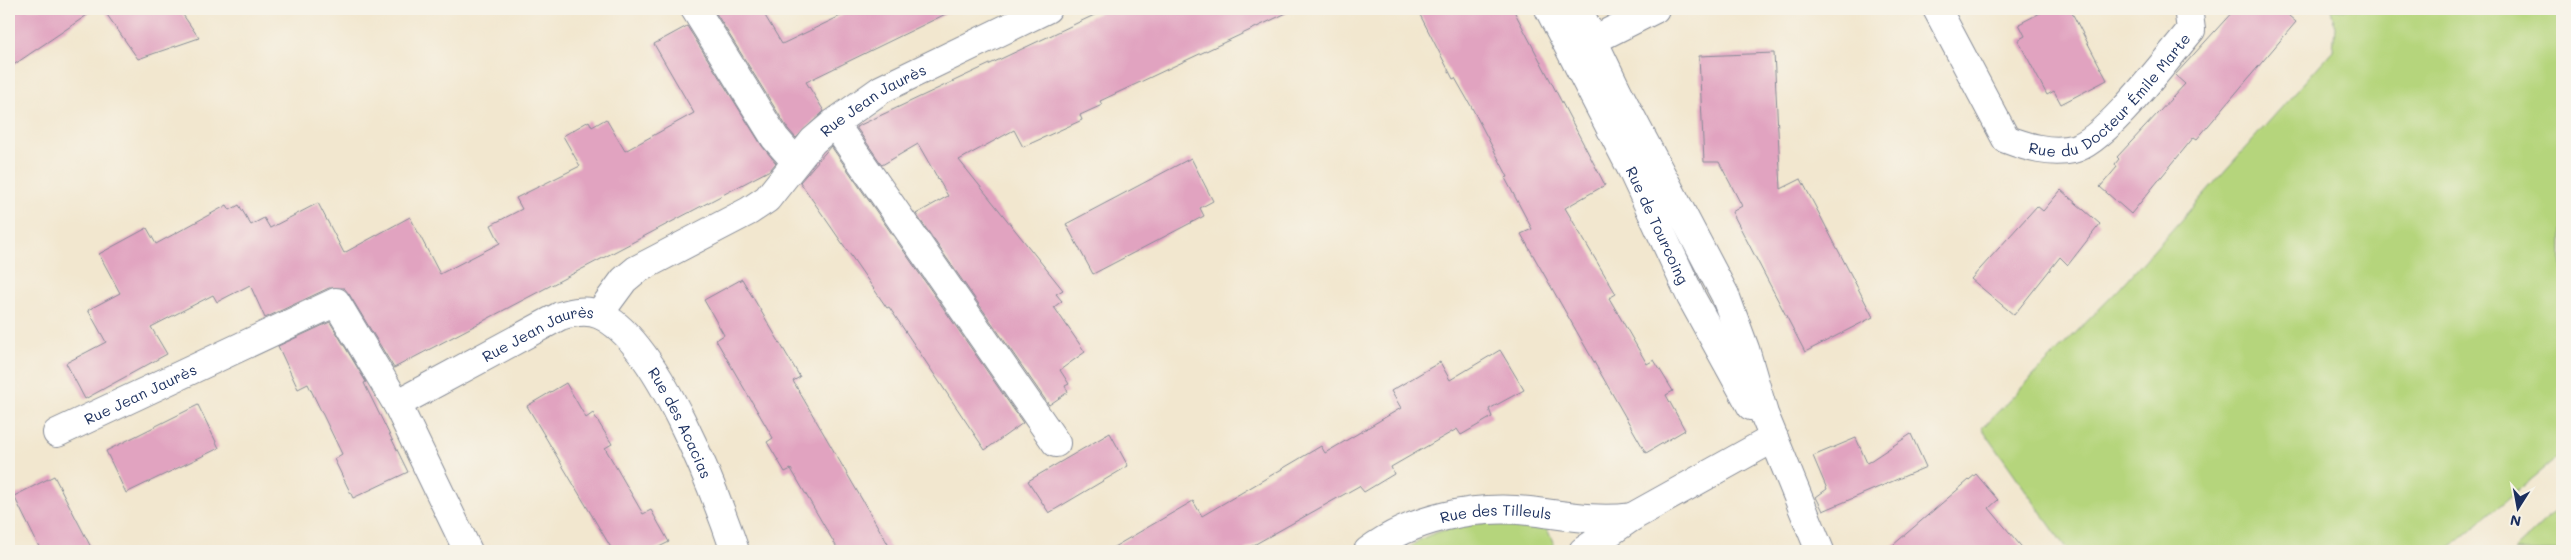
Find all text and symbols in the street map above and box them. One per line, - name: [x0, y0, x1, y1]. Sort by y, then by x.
- street label: Rue du Docteur Émile Marte: [2027, 29, 2195, 161]
- street label: Rue Jean Jaurès: [816, 59, 929, 141]
- street label: Rue de Tourcoing: [1622, 163, 1694, 288]
- street label: Rue Jean Jaurès: [478, 301, 596, 366]
- street label: Rue Jean Jaurès: [81, 359, 200, 429]
- street label: Rue des Acacias: [644, 363, 716, 481]
- north arrow: [2494, 482, 2544, 532]
- street label: Rue des Tilleuls: [1438, 500, 1553, 527]
- text: N: [2508, 511, 2522, 532]

